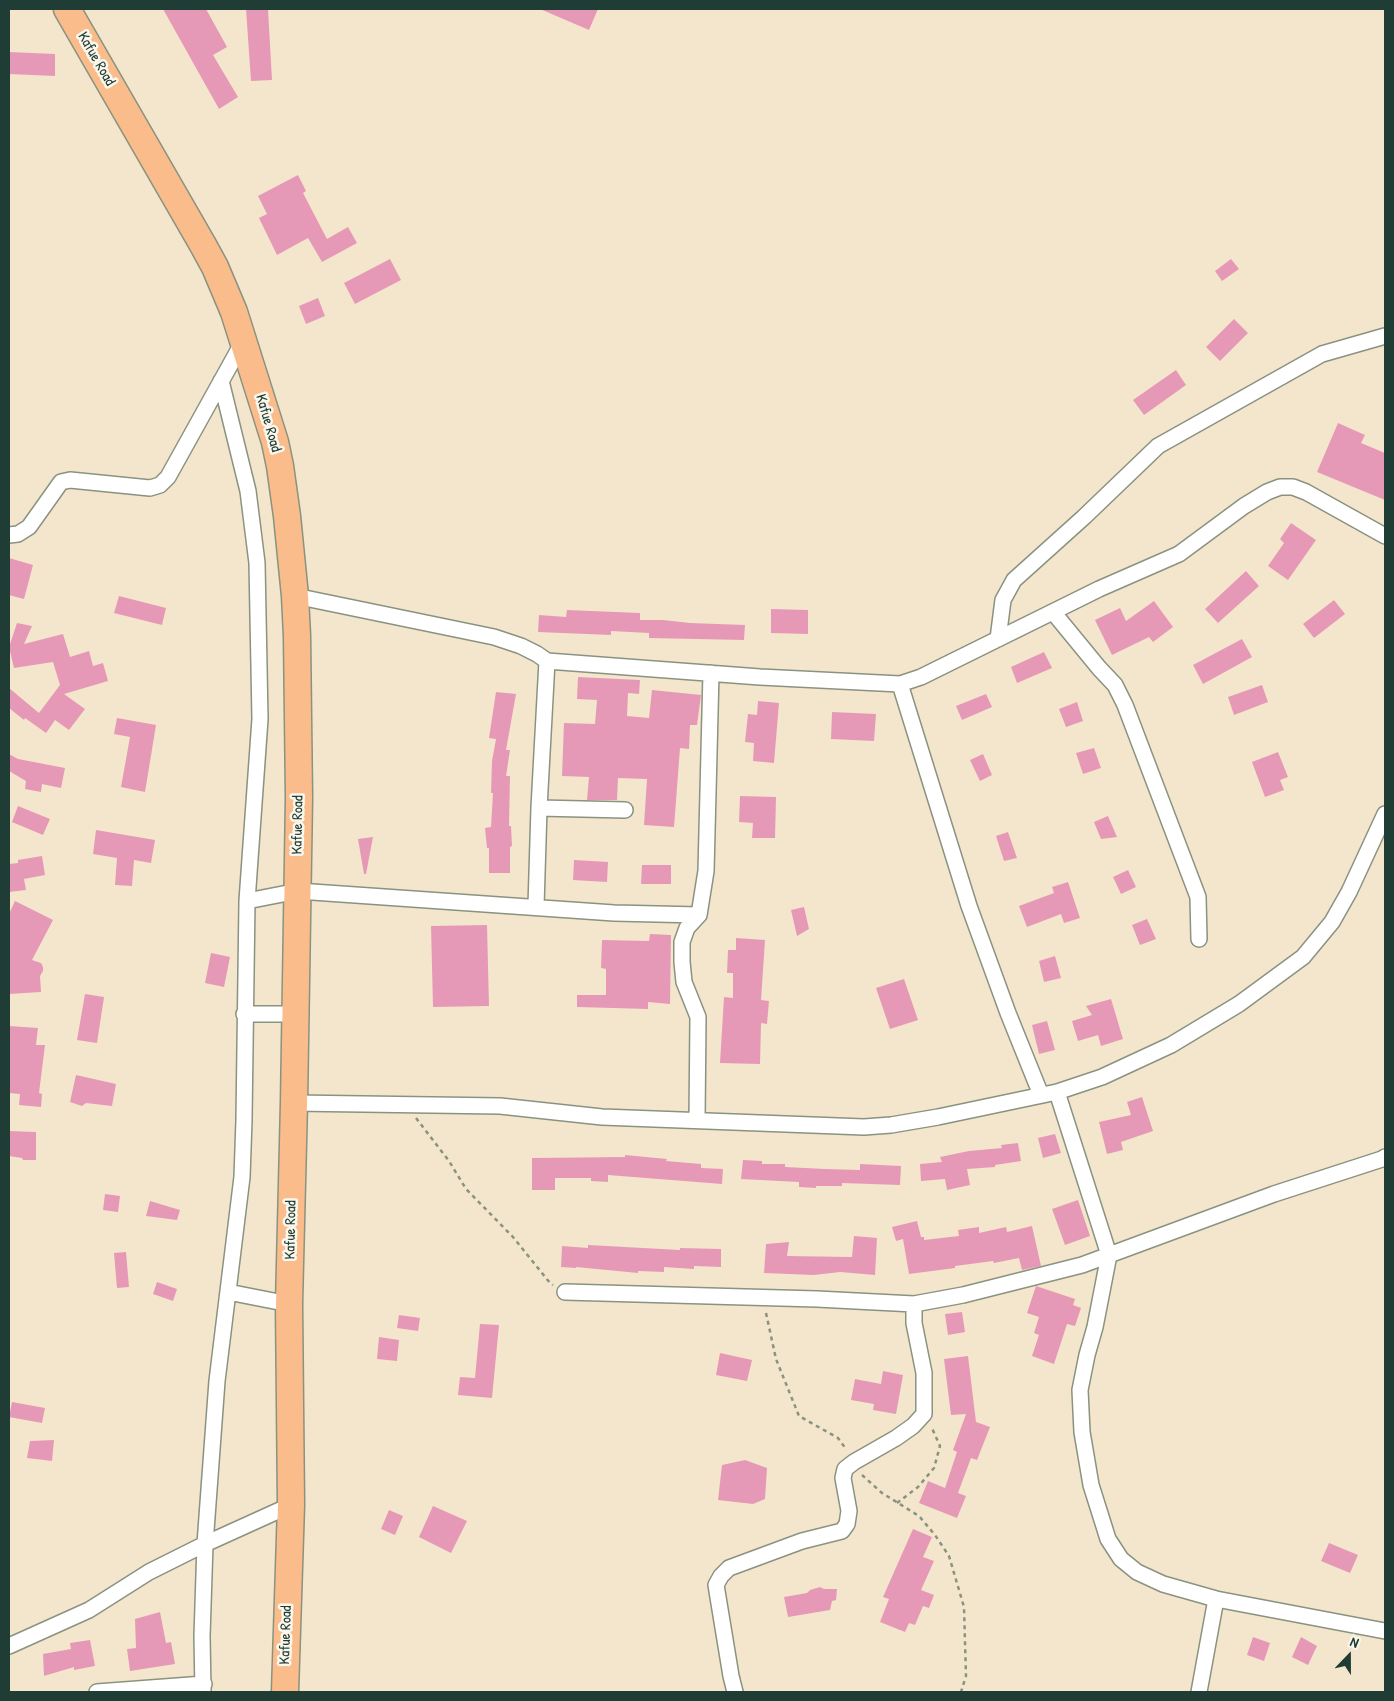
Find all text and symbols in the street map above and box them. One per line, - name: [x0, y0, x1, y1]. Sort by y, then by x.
- street label: Kafue Road: [73, 29, 119, 89]
- street label: Kafue Road: [251, 392, 285, 454]
- street label: Kafue Road: [288, 795, 308, 855]
- street label: Kafue Road: [281, 1200, 301, 1260]
- street label: Kafue Road: [276, 1605, 296, 1665]
- north arrow: [1324, 1631, 1374, 1681]
- text: N: [1348, 1631, 1362, 1652]

